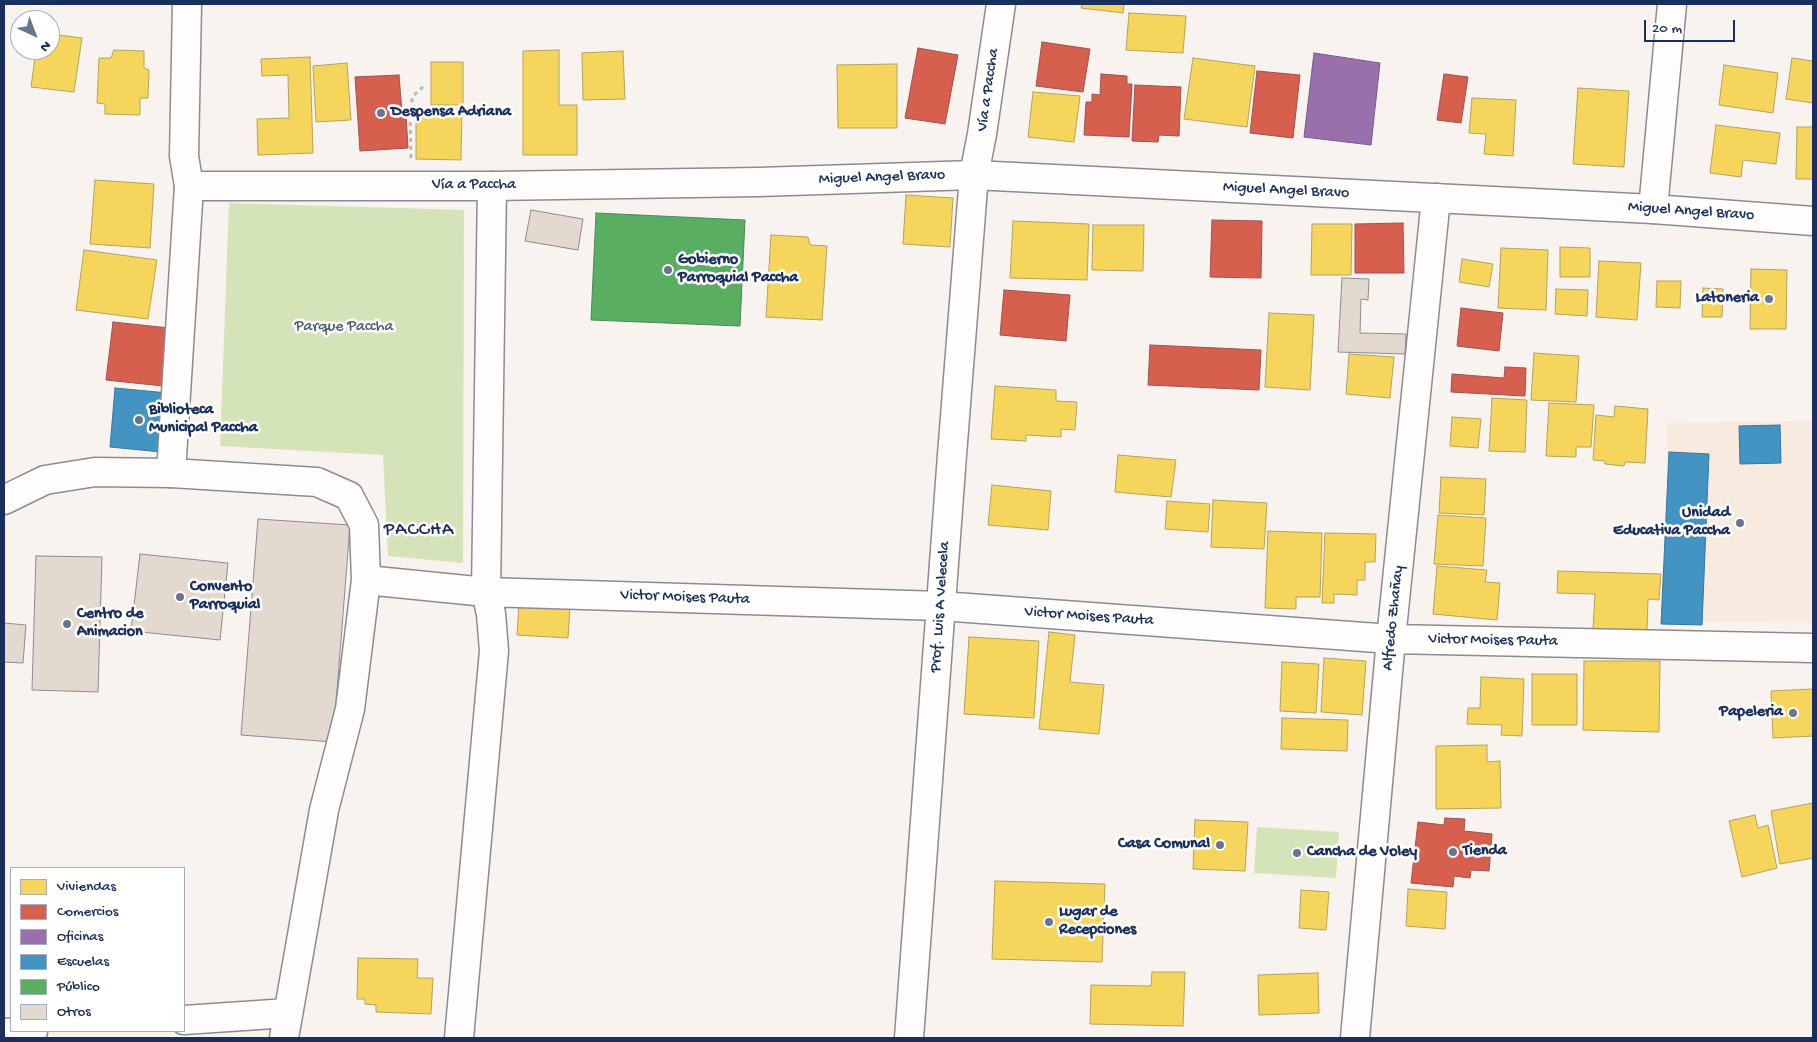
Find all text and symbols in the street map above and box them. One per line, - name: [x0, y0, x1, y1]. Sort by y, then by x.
- north arrow: [10, 10, 60, 60]
- scale bar: [1647, 10, 1738, 42]
- text: 20 m: [1652, 20, 1682, 38]
- text: N: [36, 36, 54, 55]
- street label: Vía a Paccha: [974, 47, 1004, 133]
- place label: Despensa Adriana: [391, 103, 511, 123]
- marker: Despensa Adriana: [375, 107, 387, 119]
- street label: Miguel Angel Bravo: [818, 166, 946, 190]
- street label: Vía a Paccha: [432, 176, 516, 196]
- street label: Miguel Angel Bravo: [1222, 178, 1350, 204]
- street label: Miguel Angel Bravo: [1627, 198, 1755, 226]
- place label: Gobierno Parroquial Paccha: [678, 251, 798, 289]
- marker: Gobierno Parroquial Paccha: [662, 264, 674, 276]
- place label: Latoneria: [1696, 289, 1759, 309]
- marker: Latoneria: [1763, 293, 1775, 305]
- park label: Parque Paccha: [295, 318, 393, 338]
- place label: Biblioteca Municipal Paccha: [149, 401, 258, 439]
- marker: Biblioteca Municipal Paccha: [133, 414, 145, 426]
- place label: Unidad Educativa Paccha: [1613, 504, 1730, 542]
- marker: Unidad Educativa Paccha: [1734, 517, 1746, 529]
- district label: PACCHA: [383, 520, 455, 542]
- street label: Prof. Luis A Velecela: [927, 541, 955, 673]
- street label: Alfredo Zhañay: [1379, 565, 1409, 671]
- place label: Convento Parroquial: [190, 578, 260, 616]
- street label: Victor Moises Pauta: [620, 586, 750, 610]
- marker: Convento Parroquial: [174, 591, 186, 603]
- street label: Victor Moises Pauta: [1024, 603, 1154, 631]
- place label: Centro de Animacion: [77, 605, 143, 643]
- marker: Centro de Animacion: [61, 618, 73, 630]
- street label: Victor Moises Pauta: [1428, 630, 1558, 652]
- place label: Papeleria: [1719, 703, 1783, 723]
- marker: Papeleria: [1787, 707, 1799, 719]
- place label: Casa Comunal: [1118, 835, 1210, 855]
- marker: Casa Comunal: [1214, 839, 1226, 851]
- place label: Tienda: [1463, 842, 1507, 862]
- place label: Cancha de Voley: [1307, 843, 1417, 863]
- marker: Tienda: [1447, 846, 1459, 858]
- marker: Cancha de Voley: [1291, 847, 1303, 859]
- legend: [10, 867, 185, 1032]
- text: Viviendas: [57, 878, 116, 896]
- text: Comercios: [57, 903, 118, 921]
- place label: Lugar de Recepciones: [1059, 903, 1136, 941]
- marker: Lugar de Recepciones: [1043, 916, 1055, 928]
- text: Oficinas: [57, 928, 103, 946]
- text: Escuelas: [57, 953, 109, 971]
- text: Público: [57, 978, 100, 996]
- text: Otros: [57, 1003, 91, 1021]

